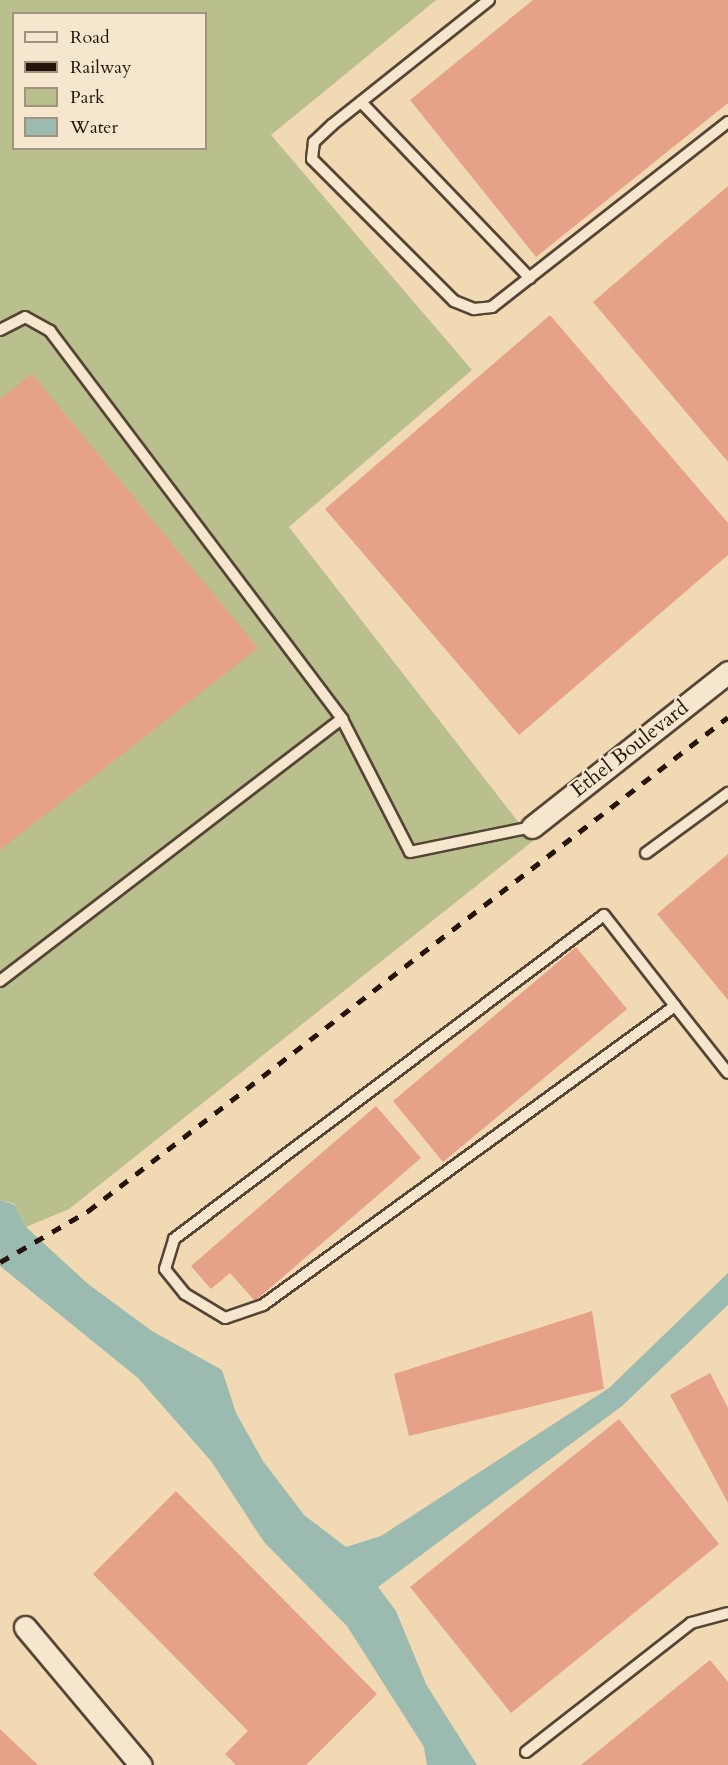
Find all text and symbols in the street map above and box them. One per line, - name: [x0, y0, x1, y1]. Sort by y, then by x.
- legend: [12, 12, 207, 150]
- text: Road: [70, 25, 110, 50]
- text: Railway: [70, 55, 132, 80]
- text: Park: [70, 85, 105, 110]
- text: Water: [70, 115, 118, 140]
- street label: Ethel Boulevard: [566, 695, 694, 803]

